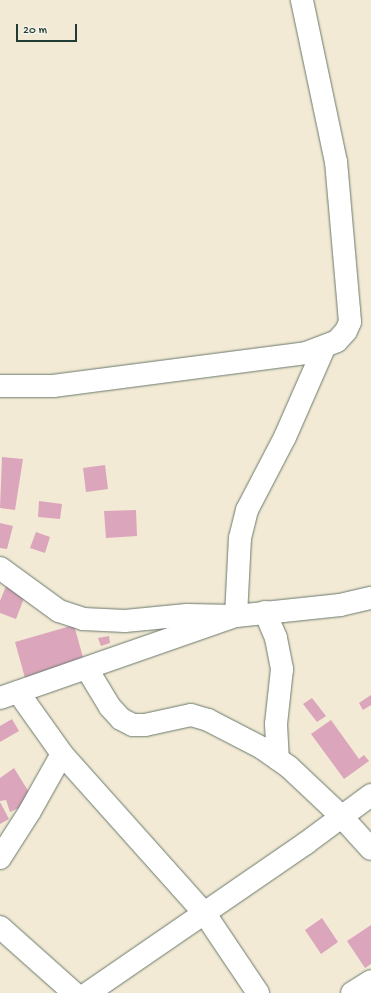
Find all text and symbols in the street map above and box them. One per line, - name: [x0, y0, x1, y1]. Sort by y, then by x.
- scale bar: [18, 16, 79, 42]
- text: 20 m: [23, 24, 47, 38]

